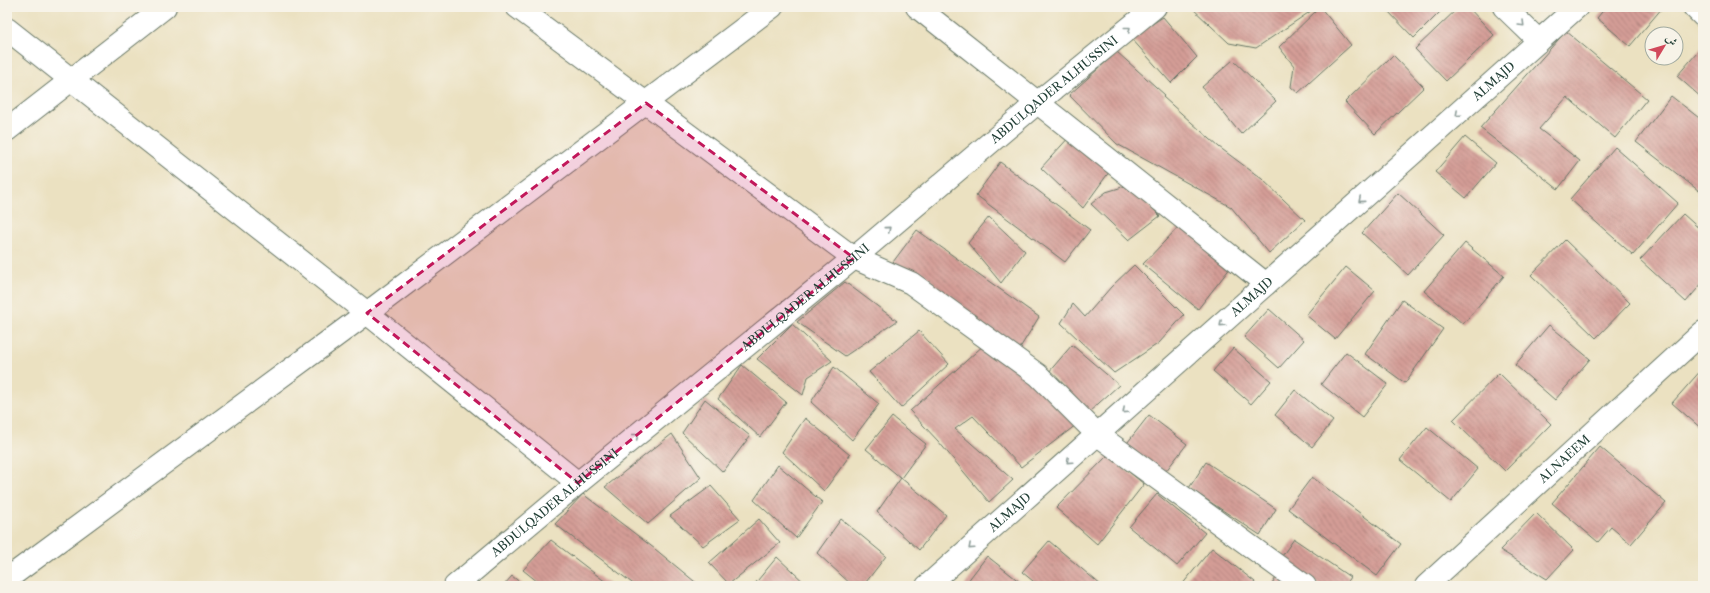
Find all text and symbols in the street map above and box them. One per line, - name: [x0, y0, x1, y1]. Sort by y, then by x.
- one-way arrow: [1517, 19, 1525, 27]
- north arrow: [1644, 26, 1684, 66]
- one-way arrow: [1123, 27, 1130, 34]
- text: ش: [1663, 31, 1681, 49]
- street label: ABDULQADER ALHUSSINI: [986, 32, 1121, 147]
- street label: ALMAJD: [1468, 58, 1518, 104]
- one-way arrow: [1455, 109, 1463, 116]
- one-way arrow: [1358, 196, 1365, 203]
- one-way arrow: [883, 226, 890, 233]
- street label: ABDULQADER ALHUSSINI: [737, 240, 872, 354]
- street label: ALMAJD: [1226, 273, 1276, 320]
- one-way arrow: [1219, 319, 1226, 326]
- one-way arrow: [1122, 406, 1130, 413]
- street label: ALNAEEM: [1535, 431, 1593, 486]
- one-way arrow: [631, 433, 638, 440]
- street label: ABDULQADER ALHUSSINI: [487, 445, 621, 560]
- one-way arrow: [1066, 456, 1074, 463]
- street label: ALMAJD: [984, 489, 1034, 535]
- one-way arrow: [969, 542, 976, 549]

